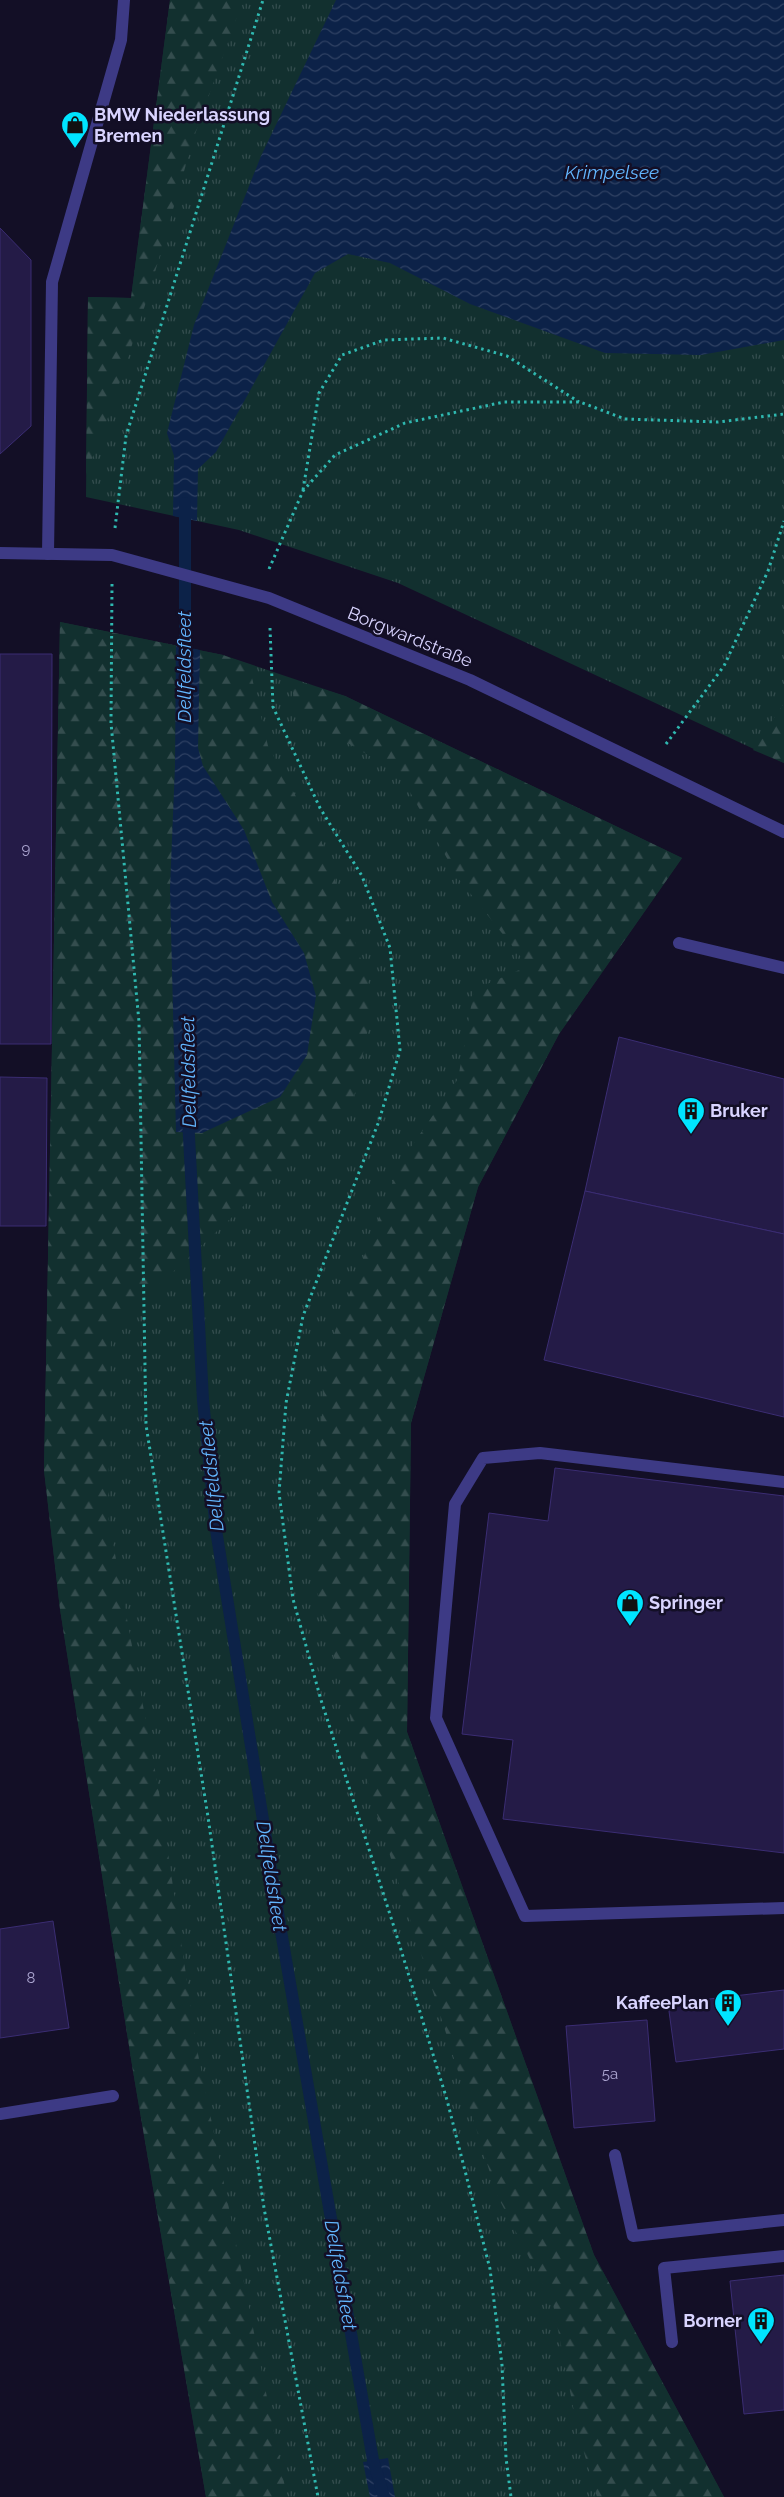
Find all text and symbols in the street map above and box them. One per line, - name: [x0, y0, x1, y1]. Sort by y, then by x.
- place label: BMW Niederlassung Bremen: [94, 104, 270, 146]
- shop icon: BMW Niederlassung Bremen: [60, 110, 90, 149]
- water label: Krimpelsee: [565, 161, 659, 183]
- street label: Borgwardstraße: [345, 602, 476, 671]
- water label: Dellfeldsfleet: [173, 610, 195, 723]
- house number: 9: [22, 840, 31, 858]
- water label: Dellfeldsfleet: [176, 1015, 200, 1128]
- building icon: Bruker: [676, 1096, 706, 1135]
- place label: Bruker: [710, 1100, 768, 1121]
- water label: Dellfeldsfleet: [194, 1419, 228, 1533]
- shop icon: Springer: [615, 1588, 645, 1627]
- place label: Springer: [649, 1592, 723, 1613]
- water label: Dellfeldsfleet: [252, 1819, 292, 1934]
- house number: 8: [27, 1969, 36, 1987]
- building icon: KaffeePlan: [713, 1988, 743, 2027]
- place label: KaffeePlan: [616, 1992, 709, 2013]
- house number: 5a: [602, 2065, 618, 2083]
- water label: Dellfeldsfleet: [320, 2218, 362, 2333]
- building icon: Borner: [746, 2306, 776, 2345]
- place label: Borner: [683, 2310, 742, 2331]

